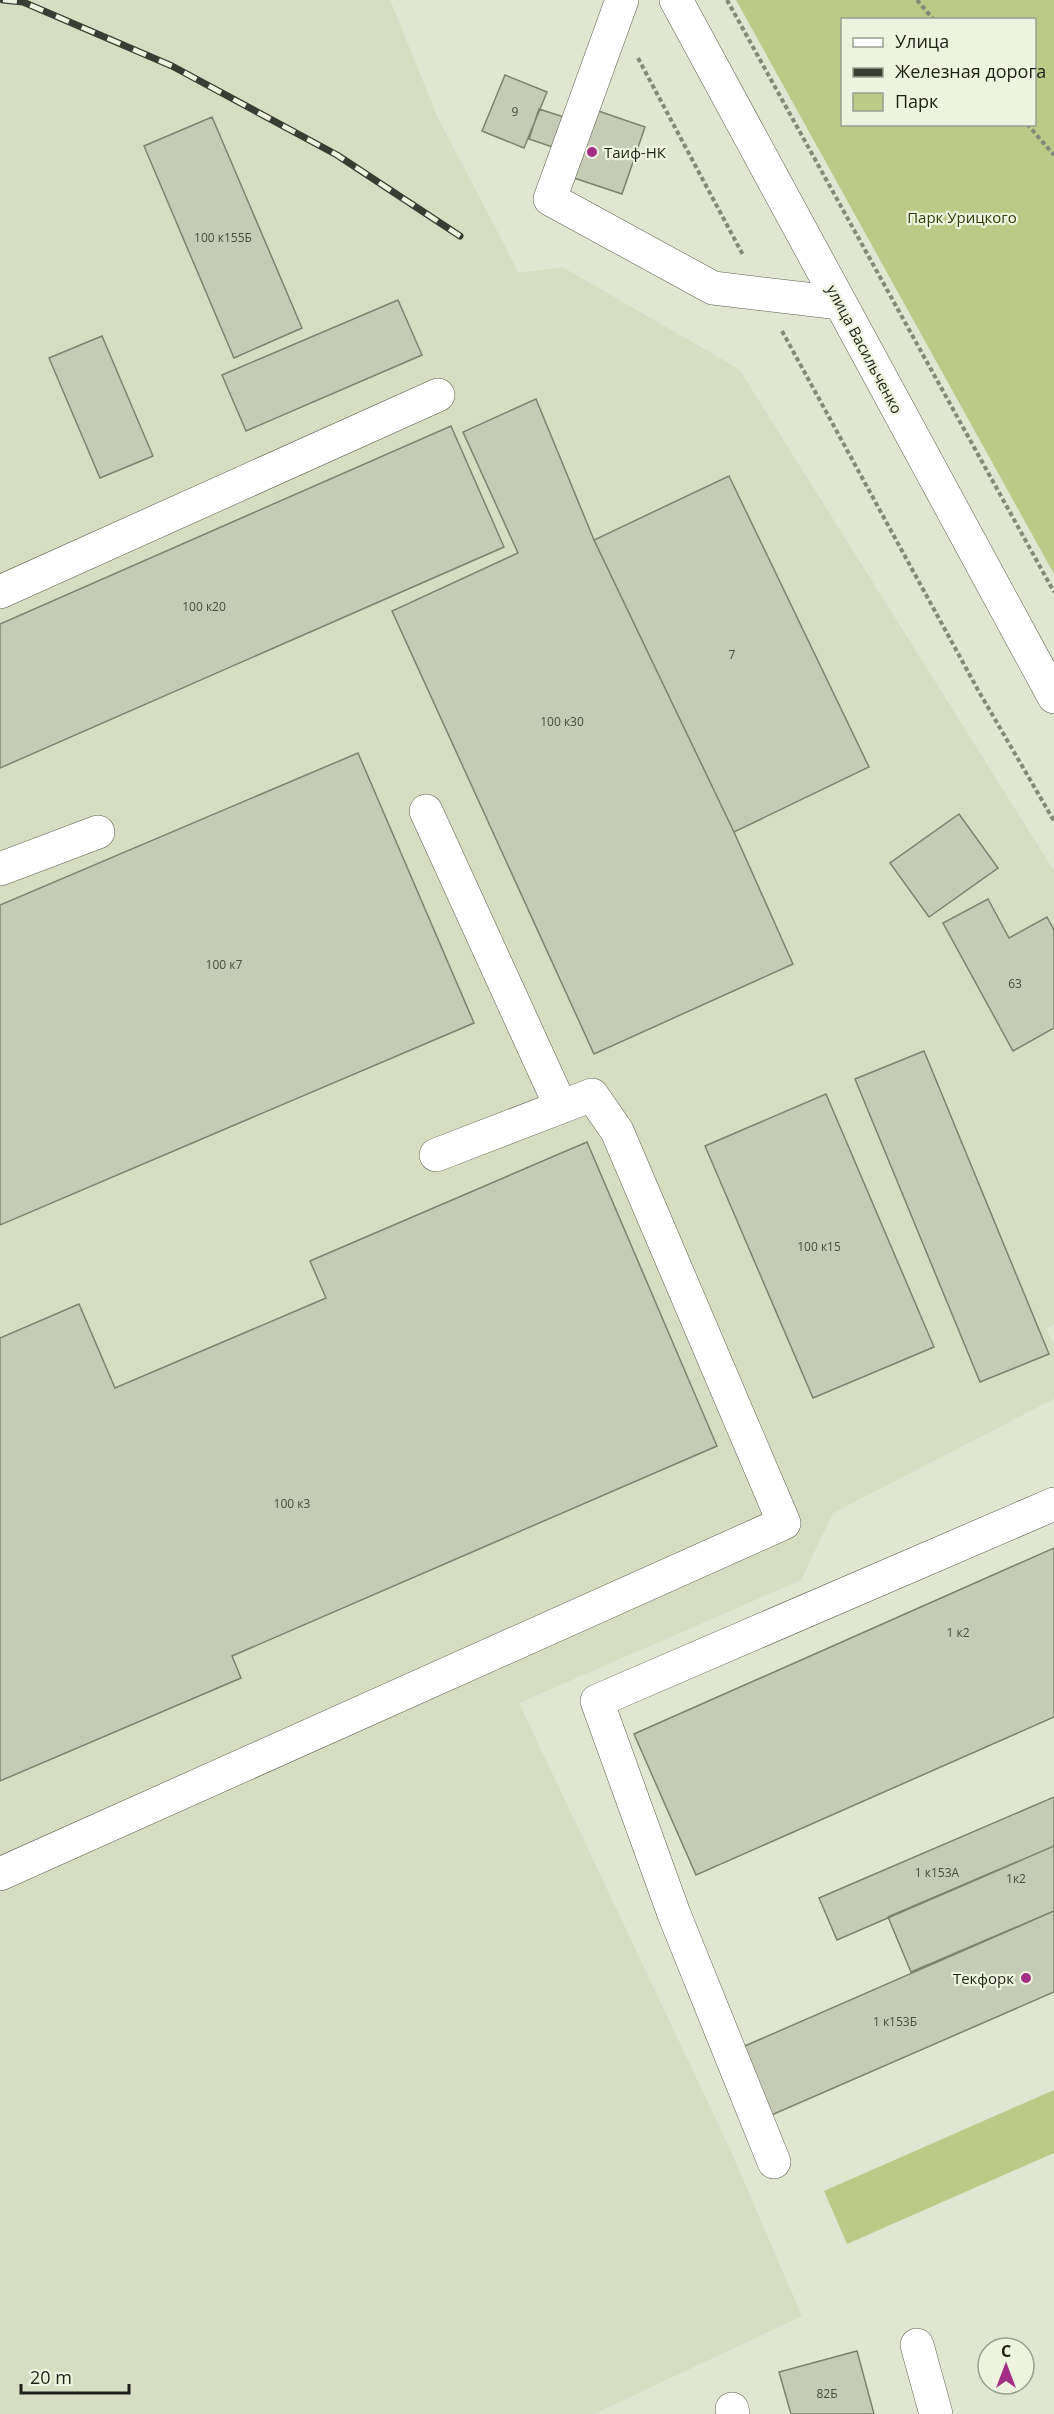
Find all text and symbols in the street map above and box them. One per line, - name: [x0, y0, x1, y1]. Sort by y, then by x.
- legend: [841, 18, 1036, 126]
- text: Улица: [895, 29, 949, 53]
- text: Железная дорога: [895, 59, 1046, 83]
- text: Парк: [895, 89, 939, 113]
- house number: 9: [512, 103, 519, 120]
- place label: Таиф-НК: [604, 142, 667, 162]
- marker: Таиф-НК: [585, 145, 599, 159]
- park label: Парк Урицкого: [907, 207, 1017, 227]
- house number: 100 к155Б: [194, 229, 252, 246]
- street label: улица Васильченко: [823, 281, 907, 417]
- house number: 100 к20: [182, 598, 226, 615]
- house number: 7: [729, 646, 736, 663]
- house number: 100 к30: [540, 713, 584, 730]
- house number: 100 к7: [206, 956, 243, 973]
- house number: 63: [1008, 975, 1022, 992]
- house number: 100 к15: [797, 1238, 841, 1255]
- house number: 100 к3: [274, 1495, 311, 1512]
- house number: 1 к2: [946, 1624, 970, 1641]
- house number: 1 к153А: [915, 1864, 960, 1881]
- house number: 1к2: [1006, 1870, 1026, 1887]
- place label: Текфорк: [953, 1968, 1014, 1988]
- marker: Текфорк: [1019, 1971, 1033, 1985]
- house number: 1 к153Б: [873, 2013, 917, 2030]
- north arrow: [976, 2336, 1036, 2396]
- text: С: [1001, 2340, 1011, 2362]
- scale bar: [21, 2357, 129, 2395]
- text: 20 m: [30, 2365, 72, 2389]
- house number: 82Б: [816, 2385, 838, 2402]

